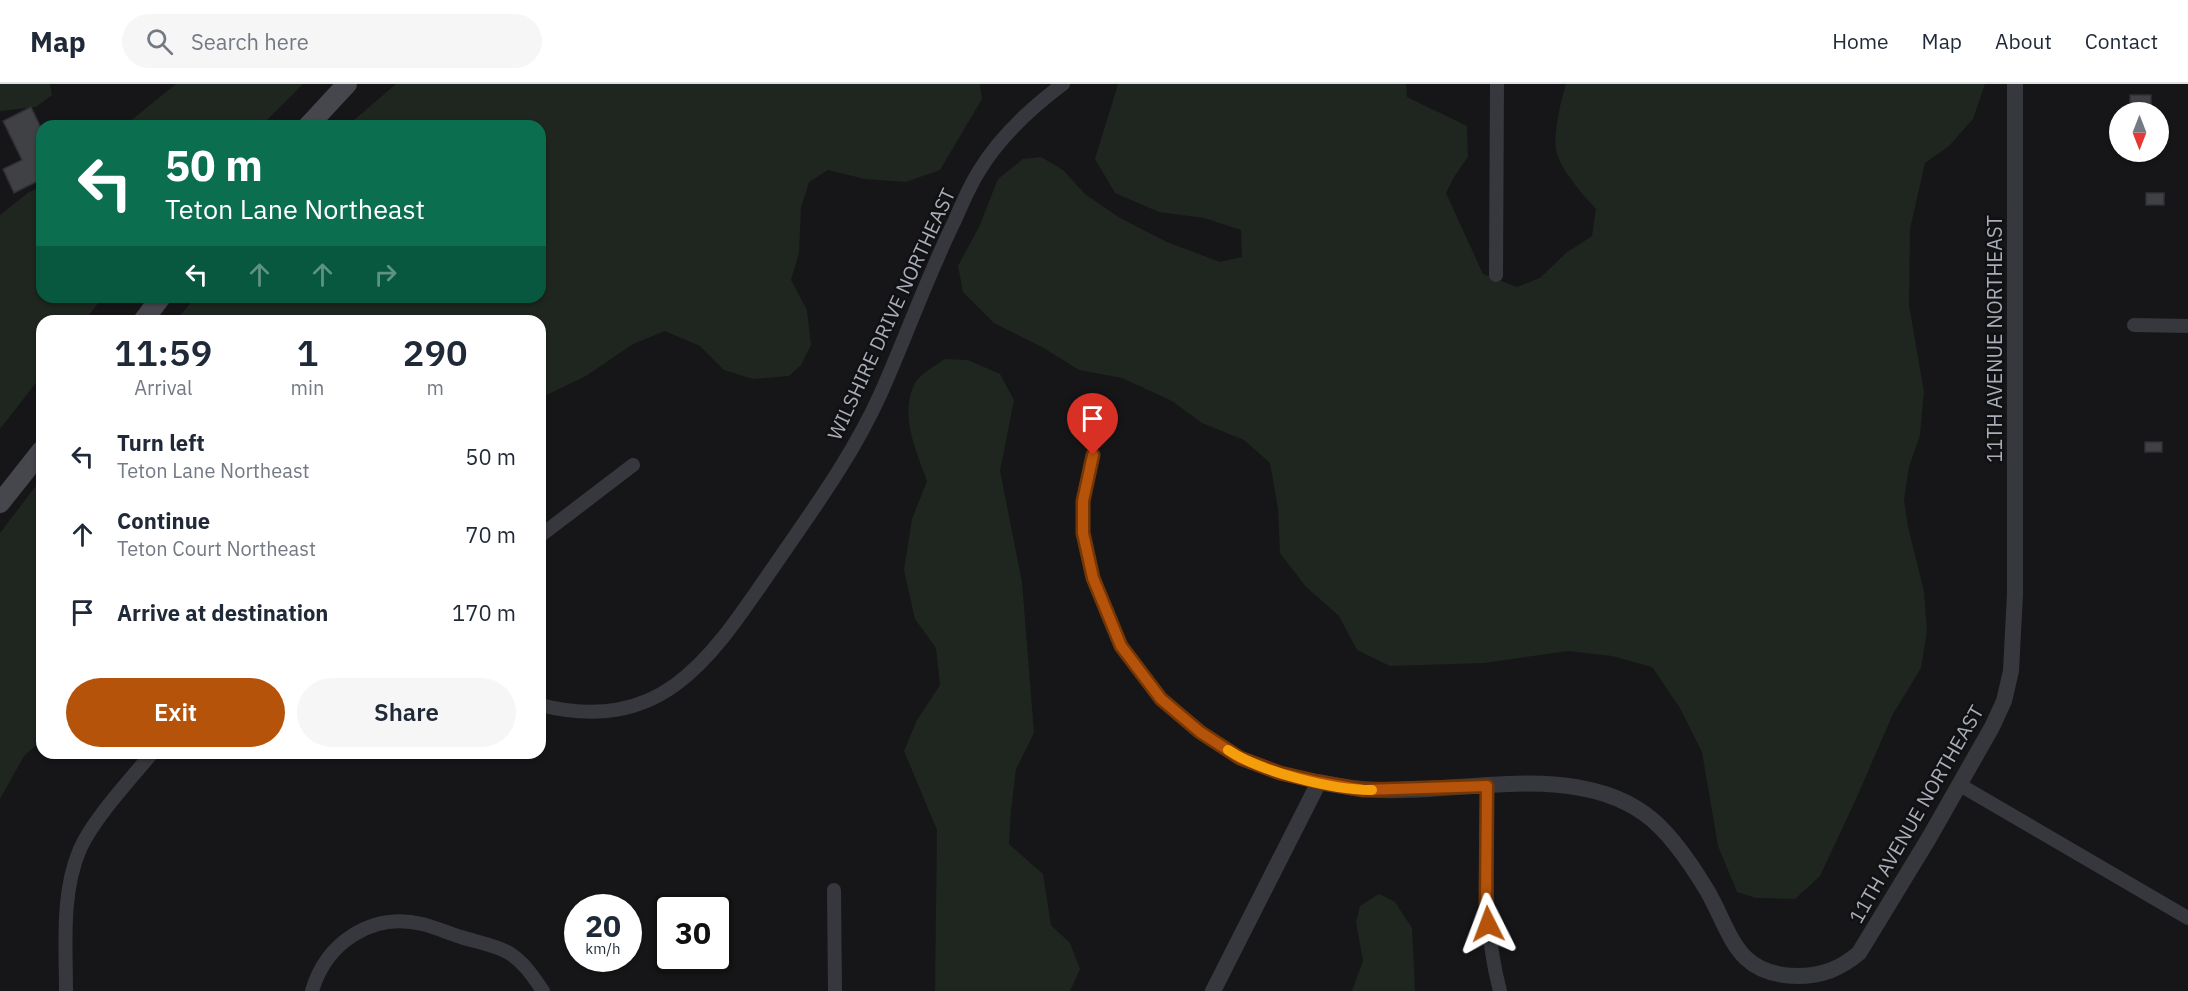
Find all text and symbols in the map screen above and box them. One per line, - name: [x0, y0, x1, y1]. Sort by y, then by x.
- search box: [122, 14, 542, 68]
- text: Map: [30, 23, 86, 60]
- icon: search: [143, 25, 176, 58]
- text: Search here: [191, 27, 309, 56]
- text: Home: [1832, 27, 1889, 55]
- text: Map: [1922, 27, 1962, 55]
- text: About: [1995, 27, 2052, 55]
- text: Contact: [2085, 27, 2158, 55]
- north arrow: [2109, 102, 2169, 162]
- map controls: [2109, 102, 2169, 162]
- text: 50 m: [165, 138, 263, 193]
- icon: left: [66, 144, 144, 222]
- street label: WILSHIRE DRIVE NORTHEAST: [821, 184, 961, 444]
- text: Teton Lane Northeast: [165, 191, 425, 226]
- street label: 11TH AVENUE NORTHEAST: [1981, 215, 2008, 463]
- icon: left: [180, 258, 213, 291]
- icon: ahead: [243, 258, 276, 291]
- icon: ahead: [306, 258, 339, 291]
- icon: right: [369, 258, 402, 291]
- text: 11:59: [114, 329, 212, 376]
- text: 1: [297, 329, 318, 376]
- text: 290: [403, 329, 468, 376]
- text: Arrival: [134, 374, 192, 401]
- text: min: [291, 374, 324, 401]
- text: m: [426, 374, 444, 401]
- pin: [1067, 393, 1118, 455]
- icon: arrive: [1076, 402, 1109, 435]
- text: Turn left: [117, 428, 205, 457]
- icon: left: [66, 440, 99, 473]
- text: 50 m: [465, 442, 516, 471]
- text: Teton Lane Northeast: [117, 457, 310, 484]
- text: Continue: [117, 506, 210, 535]
- icon: ahead: [66, 518, 99, 551]
- text: 70 m: [465, 520, 516, 549]
- text: Teton Court Northeast: [117, 535, 316, 562]
- icon: arrive: [66, 596, 99, 629]
- text: Arrive at destination: [117, 598, 328, 627]
- text: 170 m: [452, 598, 516, 627]
- button: Exit: [66, 678, 285, 747]
- button: Share: [297, 678, 516, 747]
- street label: 11TH AVENUE NORTHEAST: [1842, 700, 1990, 928]
- position arrow: [1456, 892, 1520, 956]
- speed limit sign: 30: [654, 894, 732, 972]
- text: 20: [585, 906, 621, 945]
- text: km/h: [585, 939, 621, 958]

